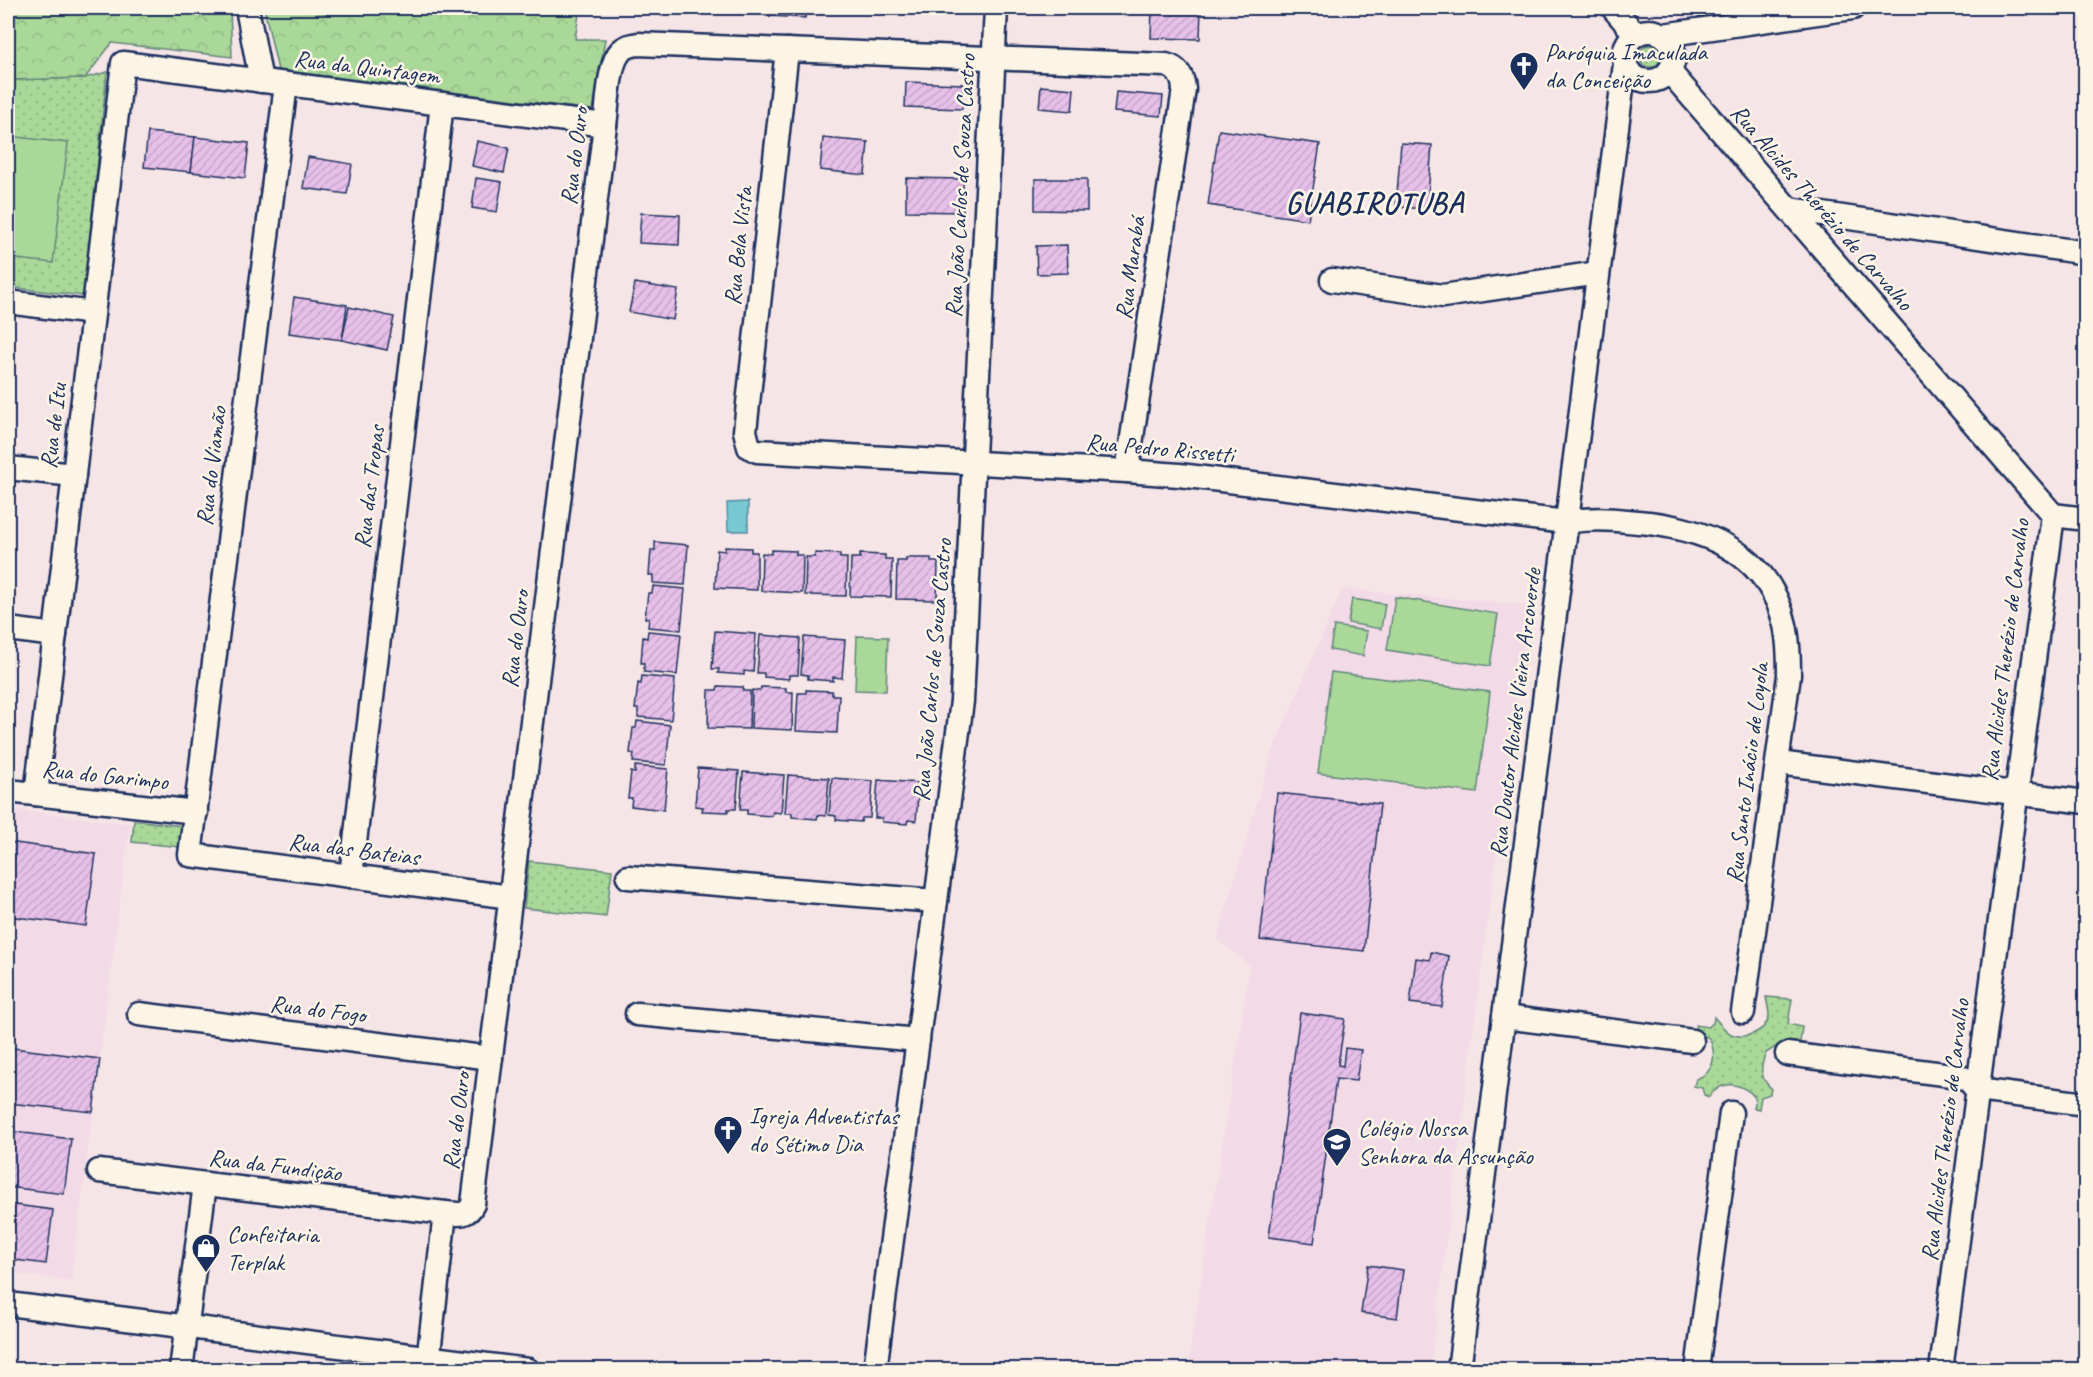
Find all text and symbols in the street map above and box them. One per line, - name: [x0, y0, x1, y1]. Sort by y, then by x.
- place label: Paróquia Imaculada da Conceição: [1545, 37, 1709, 95]
- street label: Rua da Quintagem: [292, 43, 443, 91]
- church icon: Paróquia Imaculada da Conceição: [1508, 50, 1540, 92]
- street label: Rua João Carlos de Souza Castro: [938, 52, 982, 318]
- street label: Rua Alcides Therézio de Carvalho: [1724, 98, 1921, 318]
- street label: Rua do Ouro: [553, 103, 595, 207]
- street label: Rua Bela Vista: [717, 183, 759, 307]
- district label: GUABIROTUBA: [1286, 184, 1466, 222]
- street label: Rua Marabá: [1108, 212, 1152, 321]
- street label: Rua de Itu: [33, 379, 73, 470]
- street label: Rua do Viamão: [189, 403, 233, 527]
- street label: Rua das Tropas: [347, 422, 392, 550]
- street label: Rua Pedro Rissetti: [1085, 427, 1238, 470]
- street label: Rua Alcides Therézio de Carvalho: [1974, 516, 2036, 783]
- street label: Rua João Carlos de Souza Castro: [906, 536, 959, 803]
- street label: Rua Doutor Alcides Vieira Arcoverde: [1482, 564, 1548, 859]
- street label: Rua do Ouro: [494, 586, 536, 690]
- street label: Rua Santo Inácio de Loyola: [1719, 659, 1776, 885]
- street label: Rua do Garimpo: [41, 753, 171, 797]
- street label: Rua das Bateias: [287, 826, 424, 872]
- street label: Rua do Fogo: [268, 988, 370, 1030]
- street label: Rua Alcides Therézio de Carvalho: [1914, 996, 1976, 1263]
- street label: Rua do Ouro: [435, 1068, 477, 1172]
- place label: Igreja Adventistas do Sétimo Dia: [749, 1101, 901, 1159]
- place label: Colégio Nossa Senhora da Assunção: [1358, 1113, 1534, 1171]
- church icon: Igreja Adventistas do Sétimo Dia: [712, 1114, 744, 1156]
- school or university icon: Colégio Nossa Senhora da Assunção: [1321, 1126, 1353, 1168]
- street label: Rua da Fundição: [207, 1142, 344, 1188]
- place label: Confeitaria Terplak: [227, 1219, 320, 1277]
- shop icon: Confeitaria Terplak: [190, 1232, 222, 1274]

